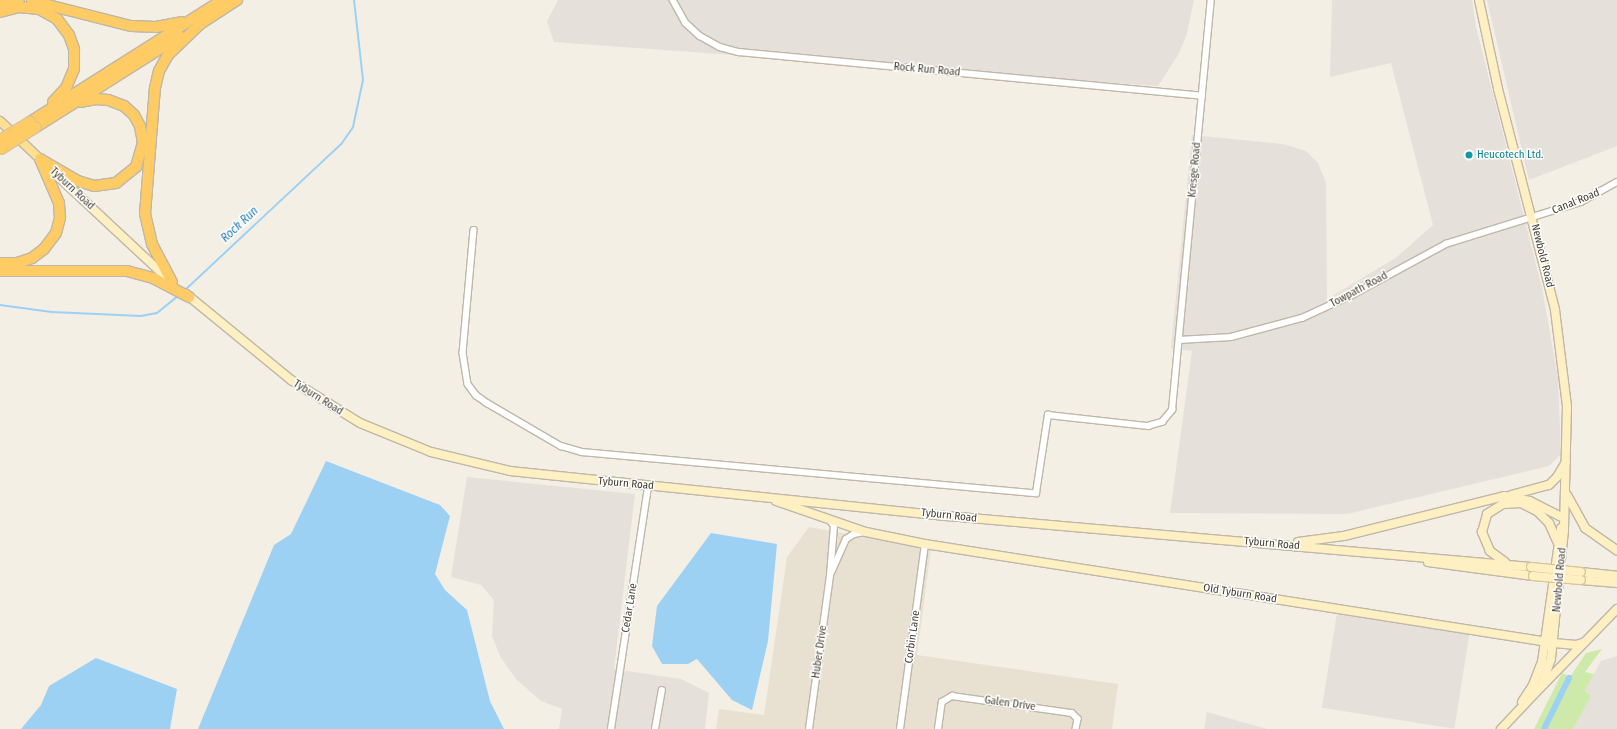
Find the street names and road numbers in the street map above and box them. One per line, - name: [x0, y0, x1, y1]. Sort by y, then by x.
- street label: Rock Run Road: [893, 61, 961, 79]
- street label: Kresge Road: [1186, 142, 1204, 198]
- street label: Tyburn Road: [47, 165, 97, 213]
- street label: Canal Road: [1550, 186, 1602, 218]
- street label: Newbold Road: [1528, 223, 1556, 289]
- street label: Towpath Road: [1328, 269, 1390, 311]
- street label: Tyburn Road: [291, 378, 345, 418]
- street label: Tyburn Road: [597, 475, 655, 493]
- street label: Tyburn Road: [920, 506, 978, 526]
- street label: Tyburn Road: [1243, 535, 1301, 553]
- street label: Newbold Road: [1551, 547, 1569, 613]
- street label: Cedar Lane: [620, 582, 640, 634]
- street label: Old Tyburn Road: [1202, 582, 1278, 606]
- street label: Corbin Lane: [903, 610, 923, 664]
- street label: Huber Drive: [810, 625, 830, 679]
- street label: Galen Drive: [984, 694, 1036, 714]

